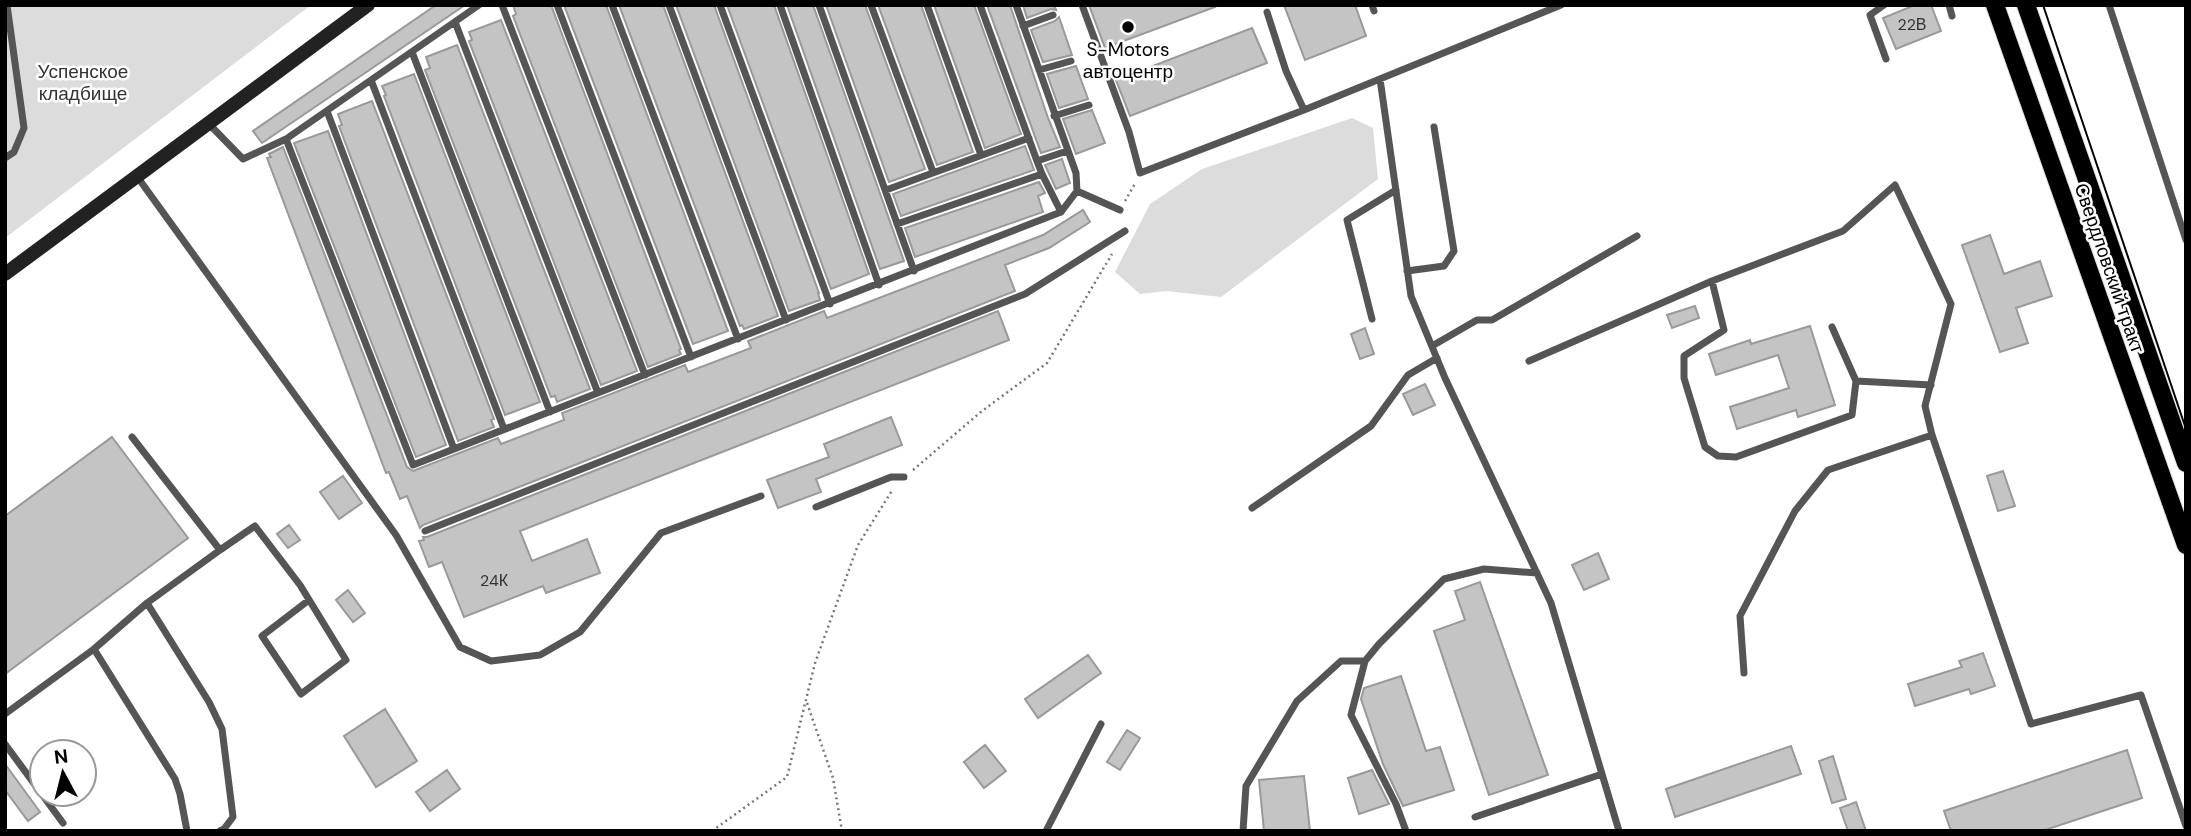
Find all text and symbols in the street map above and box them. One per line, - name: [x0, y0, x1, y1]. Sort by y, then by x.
- house number: 22В: [1897, 14, 1927, 35]
- marker: S-Motors автоцентр: [1120, 19, 1136, 35]
- place label: S-Motors автоцентр: [1083, 37, 1173, 84]
- park label: Успенское кладбище: [38, 59, 128, 106]
- street label: Свердловский тракт: [2069, 180, 2150, 357]
- house number: 24К: [480, 570, 509, 591]
- north arrow: [28, 738, 98, 808]
- text: N: [53, 743, 69, 770]

